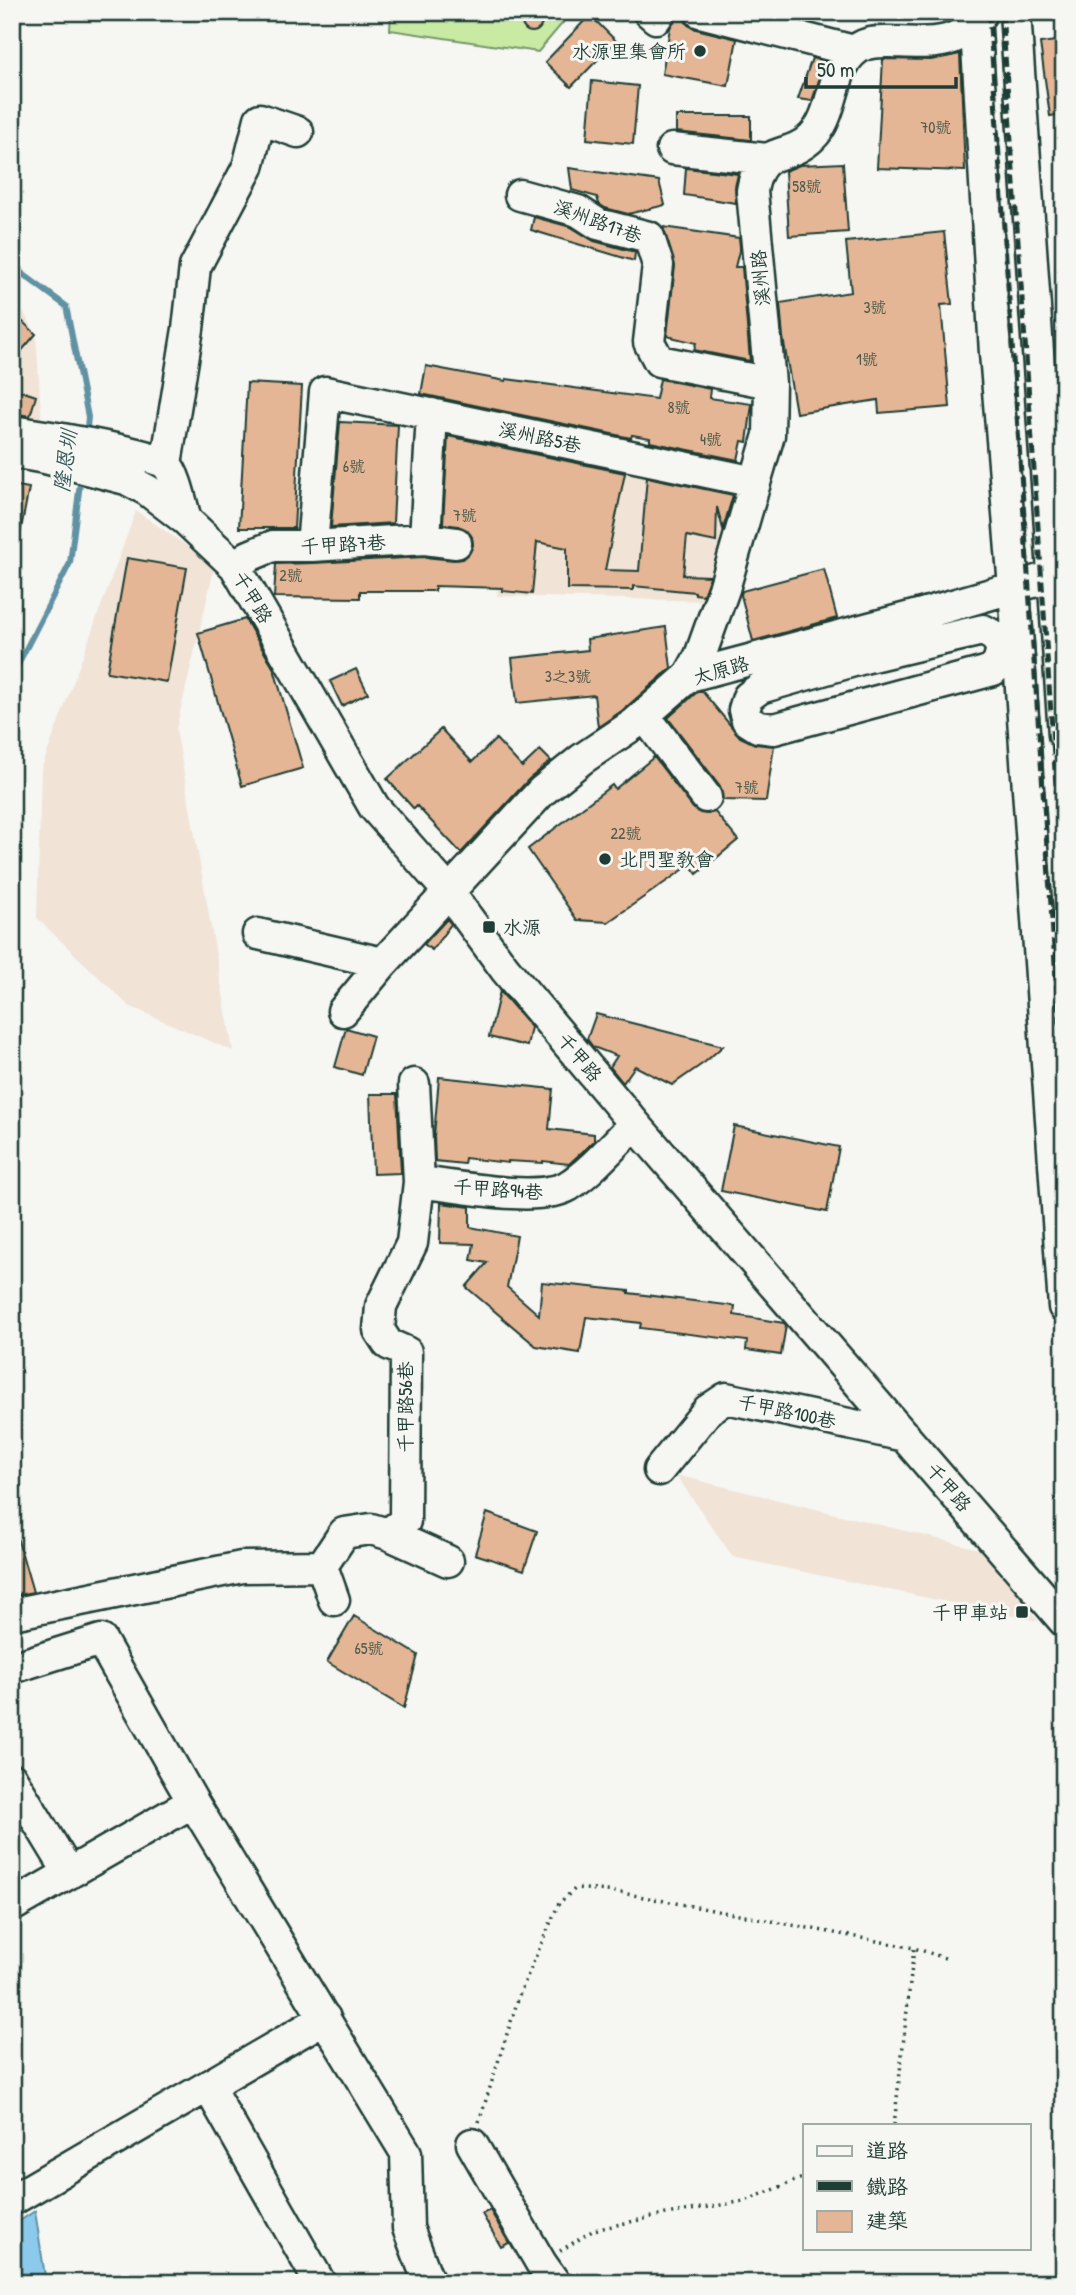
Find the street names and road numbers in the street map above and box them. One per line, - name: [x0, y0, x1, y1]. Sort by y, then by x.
- street label: 溪州路17巷: [550, 193, 646, 249]
- street label: 溪州路: [745, 248, 775, 308]
- street label: 溪州路5巷: [496, 416, 584, 458]
- street label: 千甲路7巷: [300, 529, 386, 559]
- street label: 千甲路: [227, 566, 279, 628]
- street label: 太原路: [690, 650, 752, 690]
- street label: 千甲路: [552, 1027, 608, 1087]
- street label: 千甲路94巷: [452, 1173, 544, 1205]
- street label: 千甲路56巷: [392, 1361, 418, 1453]
- street label: 千甲路100巷: [735, 1388, 839, 1434]
- street label: 千甲路: [920, 1457, 978, 1517]

